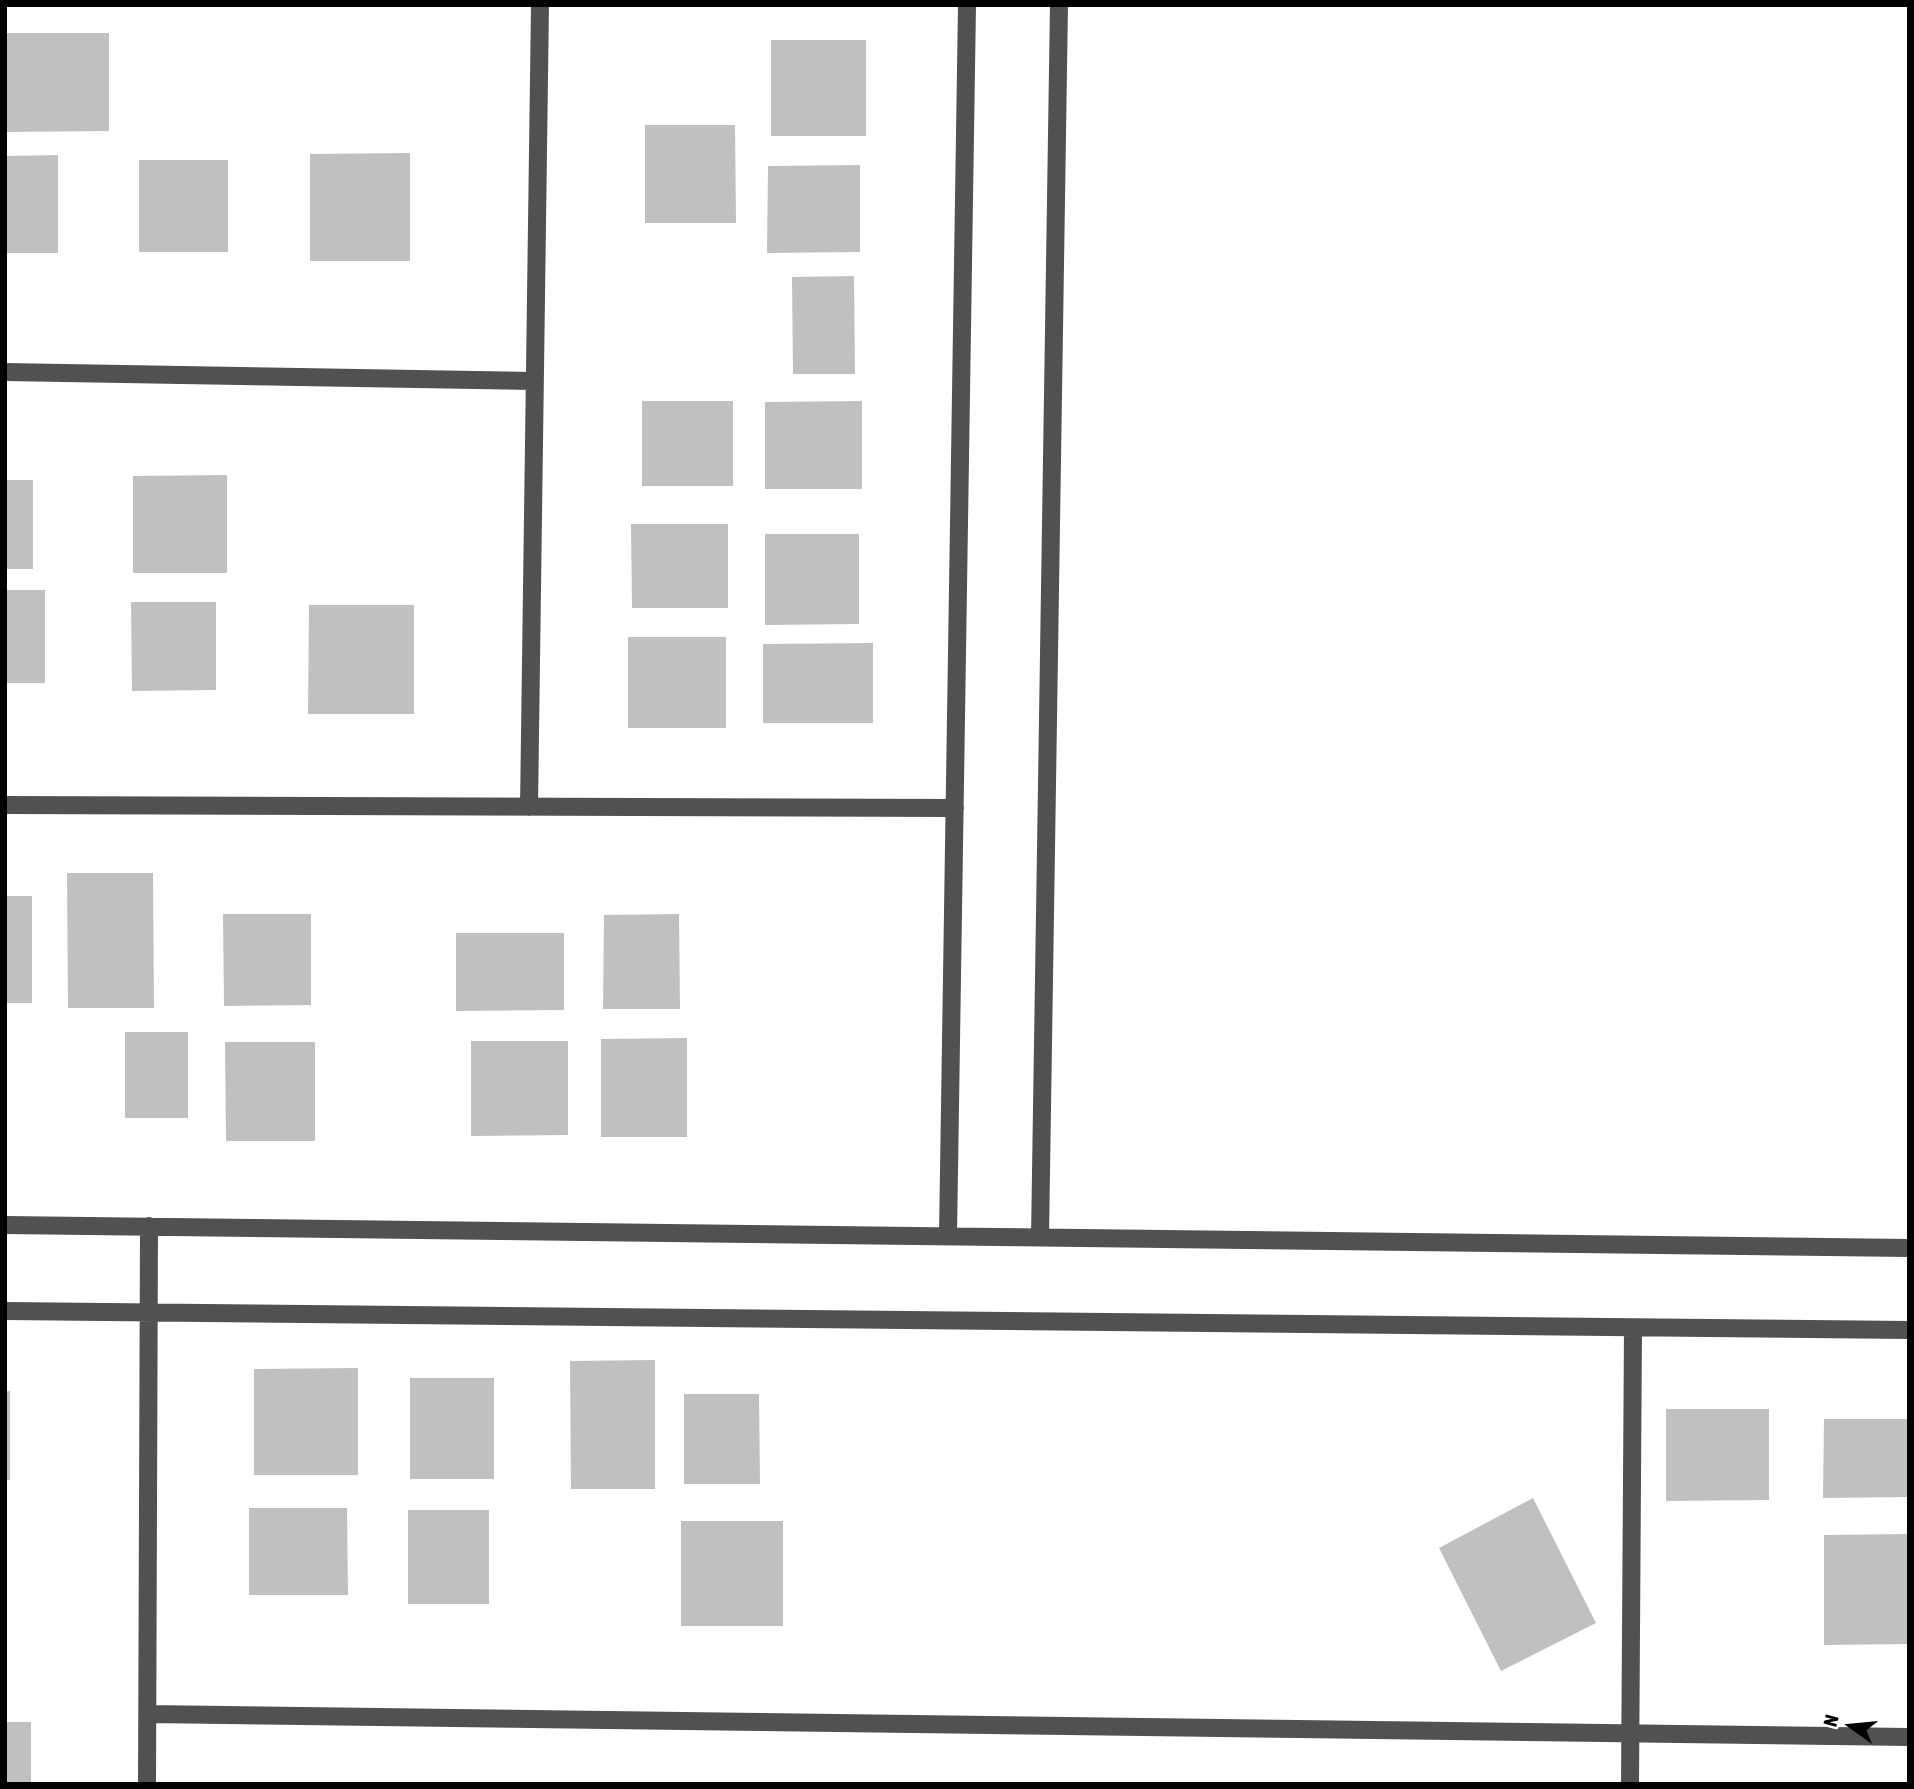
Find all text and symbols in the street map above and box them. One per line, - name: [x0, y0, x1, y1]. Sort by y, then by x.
- north arrow: [1816, 1691, 1886, 1761]
- text: N: [1819, 1712, 1843, 1729]

